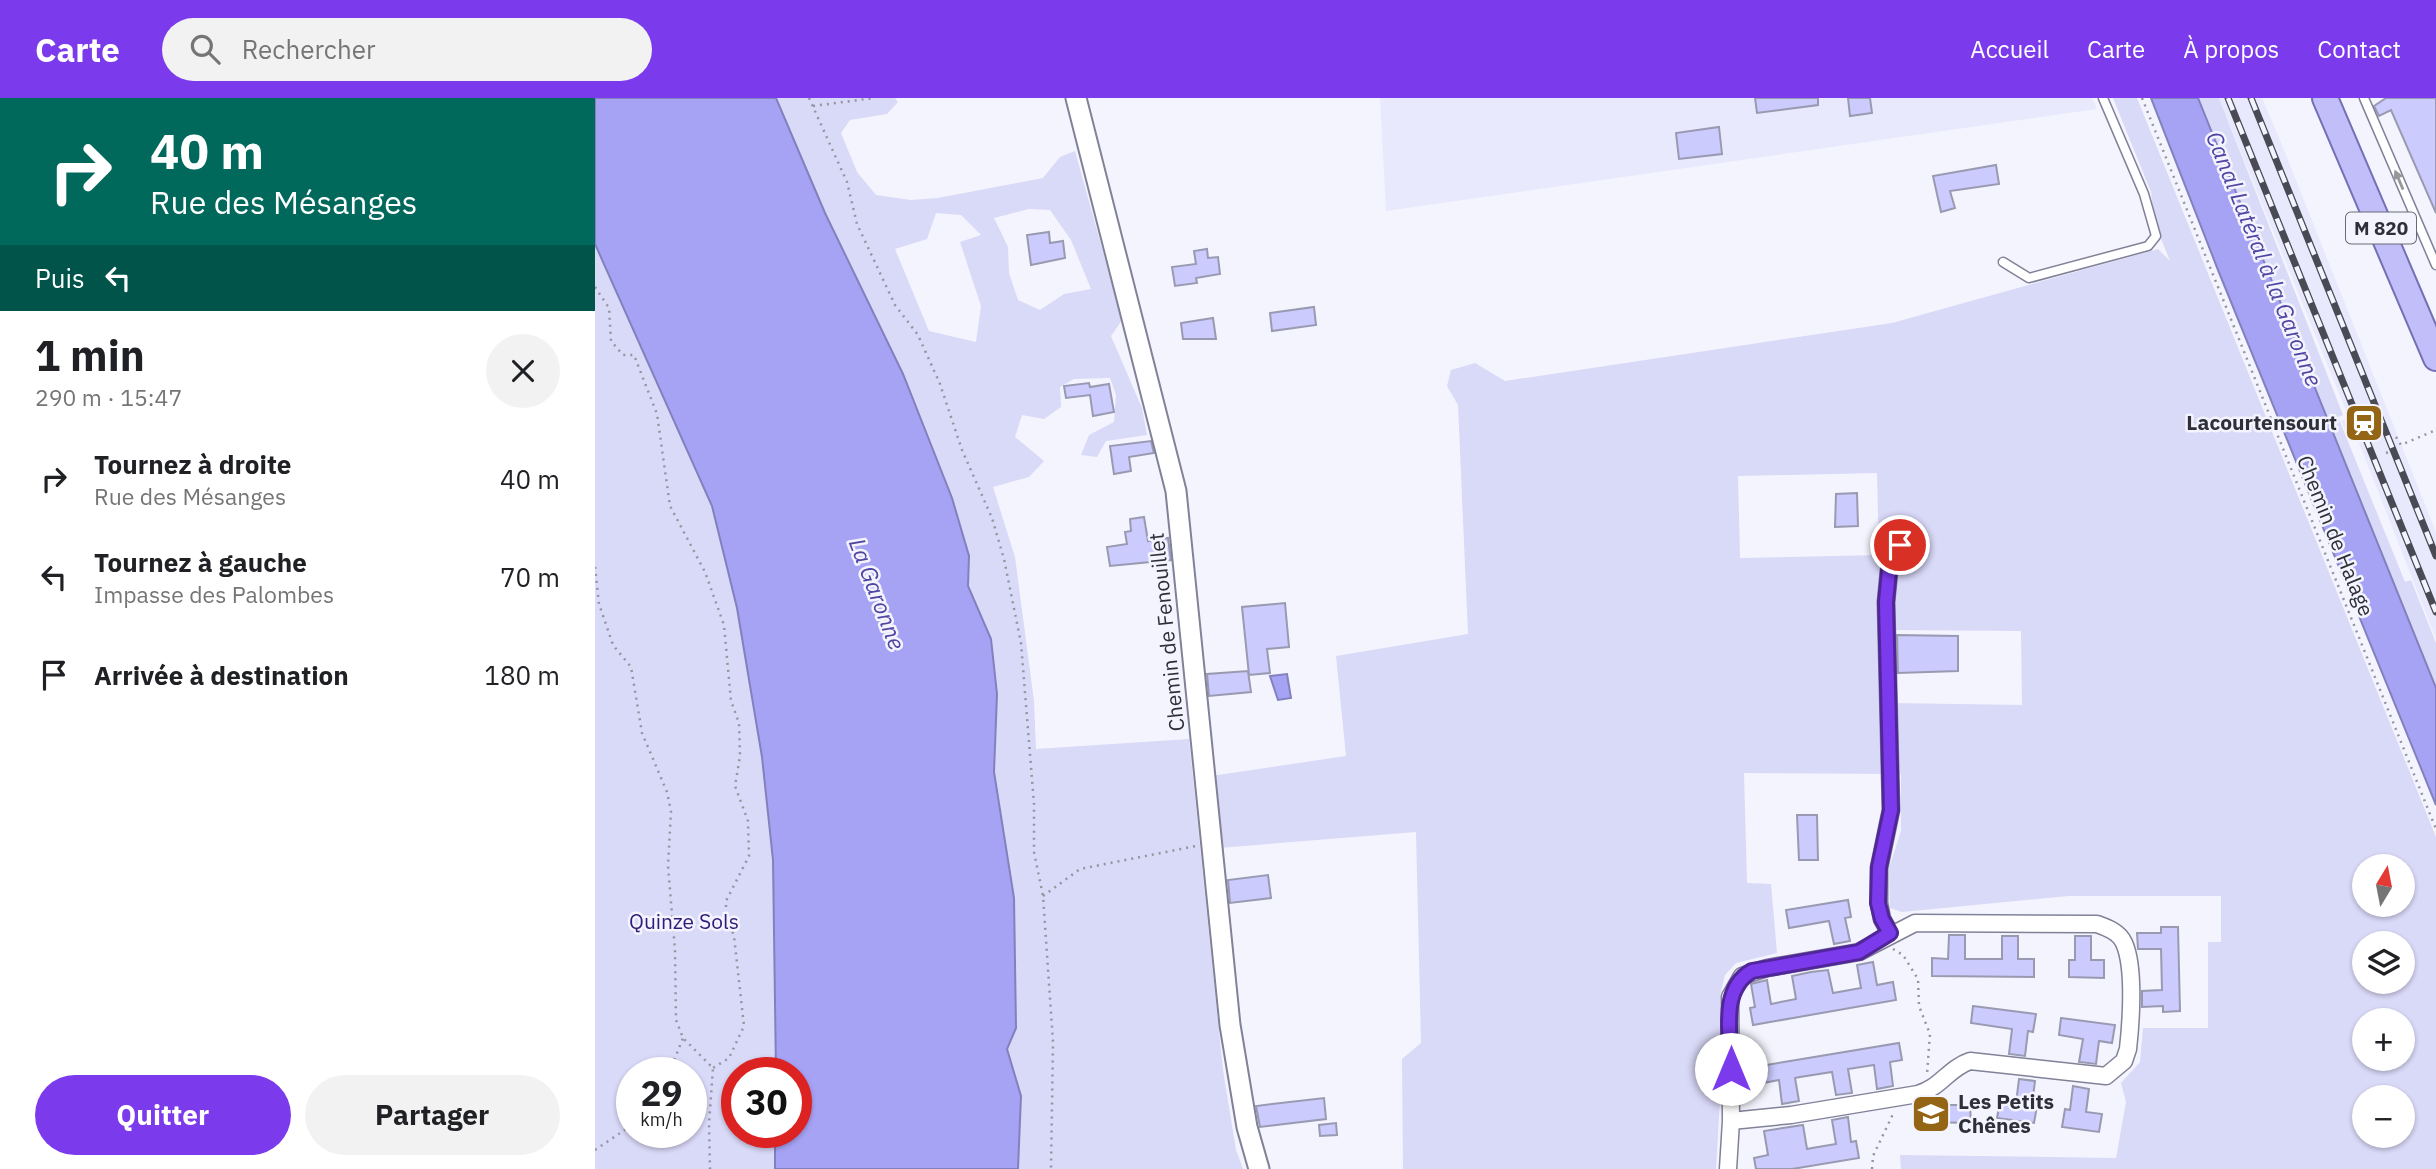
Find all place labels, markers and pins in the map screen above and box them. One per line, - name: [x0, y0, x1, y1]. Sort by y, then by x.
- station icon: Lacourtensourt: [2343, 402, 2385, 444]
- place label: Lacourtensourt: [2186, 408, 2337, 436]
- pin: [1870, 515, 1930, 575]
- place label: Les Petits Chênes: [1958, 1087, 2054, 1139]
- school or university icon: Les Petits Chênes: [1910, 1093, 1952, 1135]

